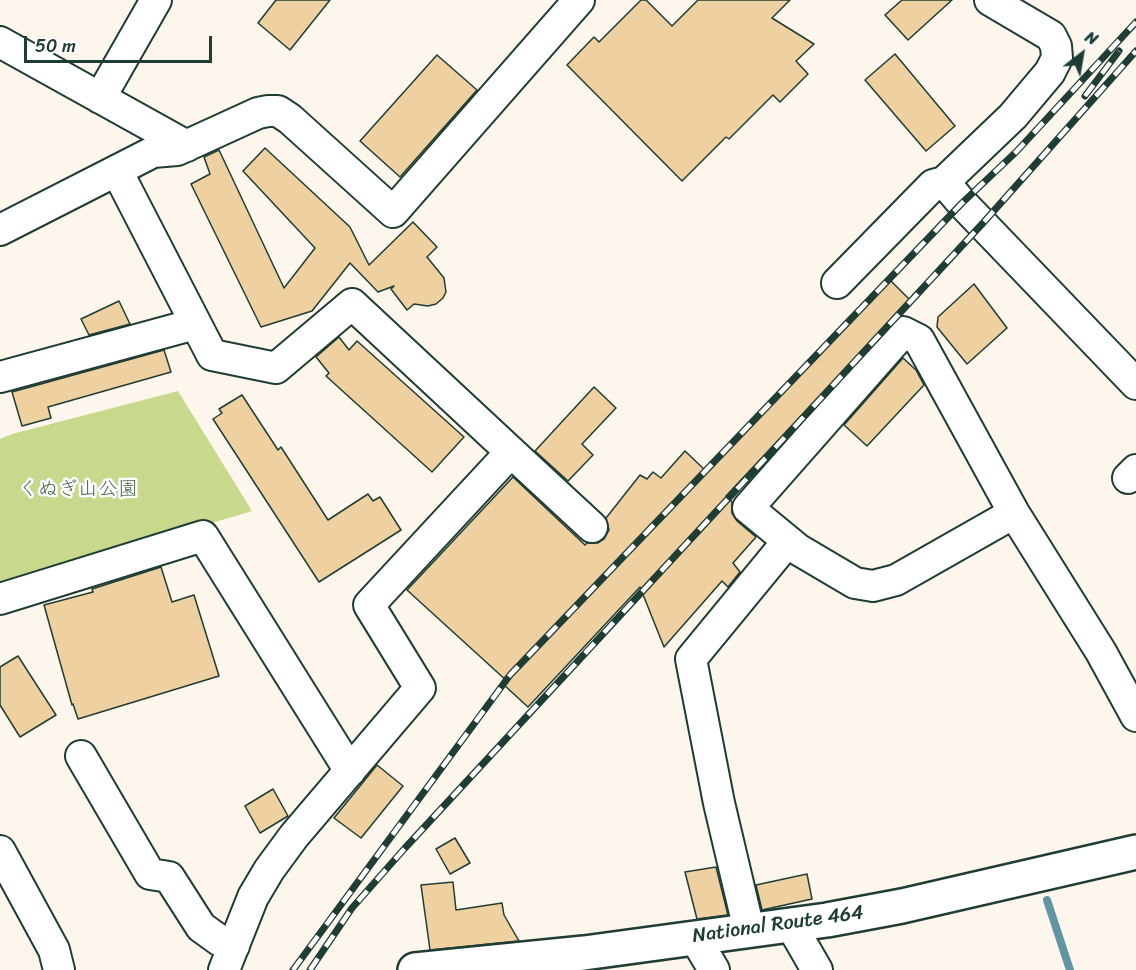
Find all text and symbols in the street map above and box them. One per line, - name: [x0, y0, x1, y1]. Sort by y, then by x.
- text: N: [1079, 23, 1104, 53]
- scale bar: [27, 24, 214, 62]
- north arrow: [1052, 24, 1112, 84]
- text: 50 m: [35, 30, 76, 62]
- park label: くぬぎ山公園: [18, 478, 138, 502]
- street label: National Route 464: [691, 901, 865, 949]

